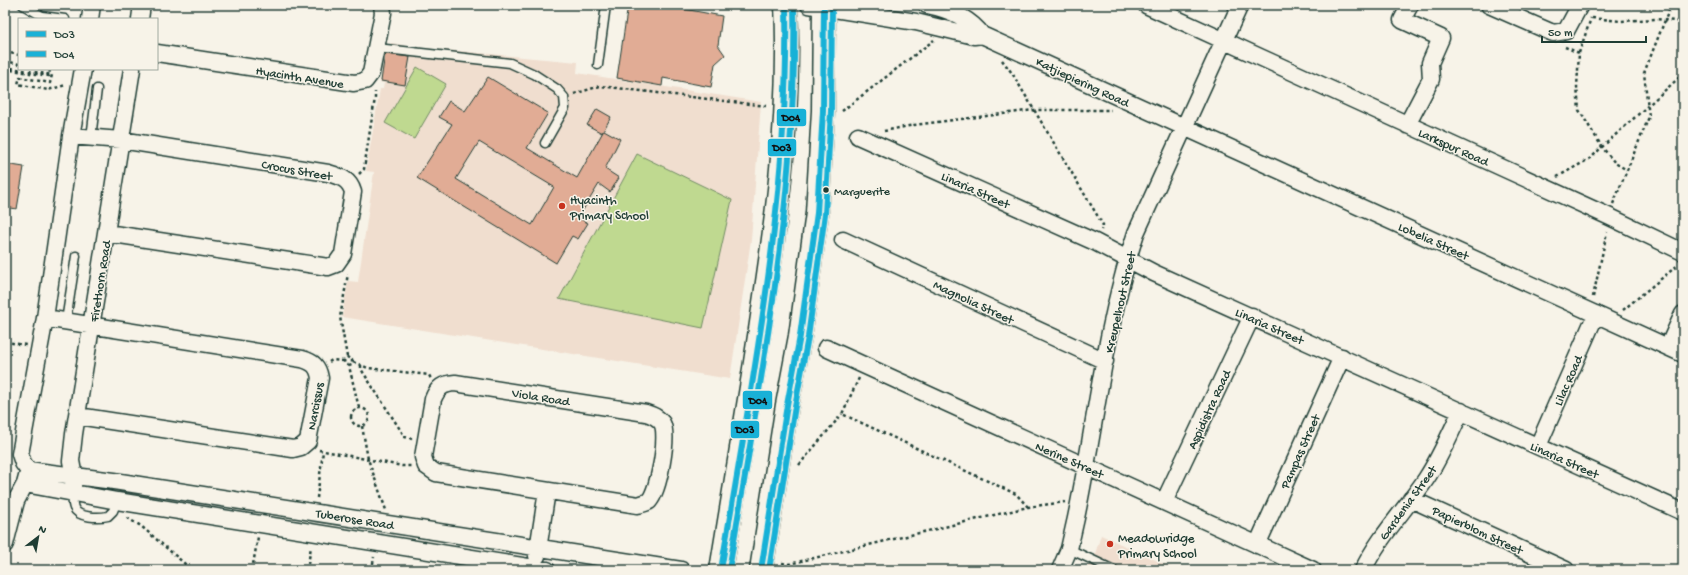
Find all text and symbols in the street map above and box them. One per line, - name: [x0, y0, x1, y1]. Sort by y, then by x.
- legend: [18, 18, 158, 70]
- scale bar: [1542, 18, 1646, 44]
- text: 50 m: [1548, 27, 1573, 41]
- text: D03: [53, 29, 75, 43]
- text: D04: [53, 49, 75, 63]
- street label: Katjiepiering Road: [1033, 55, 1132, 112]
- street label: Hyacinth Avenue: [255, 64, 345, 93]
- line badge: D04: [776, 108, 807, 127]
- text: D04: [781, 113, 801, 125]
- street label: Larkspur Road: [1415, 126, 1492, 171]
- line badge: D03: [767, 138, 797, 157]
- text: D03: [771, 143, 792, 155]
- street label: Crocus Street: [260, 158, 335, 185]
- street label: Linaria Street: [938, 170, 1013, 214]
- marker: Marguerite: [821, 185, 831, 195]
- place label: Marguerite: [834, 186, 891, 200]
- place label: Hyacinth Primary School: [569, 194, 649, 224]
- marker: Hyacinth Primary School: [557, 201, 567, 211]
- street label: Lobelia Street: [1395, 220, 1472, 265]
- street label: Firethorn Road: [87, 238, 116, 324]
- street label: Kreupelhout Street: [1102, 249, 1141, 355]
- street label: Magnolia Street: [930, 278, 1017, 329]
- street label: Linaria Street: [1232, 306, 1307, 350]
- street label: Lilac Road: [1552, 352, 1588, 409]
- street label: Aspidistra Road: [1185, 367, 1236, 452]
- street label: Narcissus: [305, 380, 328, 431]
- street label: Viola Road: [510, 386, 572, 411]
- line badge: D04: [742, 390, 773, 410]
- text: D04: [748, 396, 768, 408]
- street label: Pampas Street: [1278, 411, 1325, 492]
- line badge: D03: [730, 420, 760, 439]
- text: D03: [734, 425, 755, 437]
- street label: Nerine Street: [1032, 440, 1107, 484]
- street label: Linaria Street: [1527, 440, 1602, 484]
- street label: Gardenia Street: [1377, 462, 1442, 544]
- street label: Papierblom Street: [1428, 503, 1526, 560]
- street label: Tuberose Road: [313, 507, 396, 534]
- north arrow: [18, 517, 58, 557]
- text: N: [36, 523, 48, 537]
- place label: Meadowridge Primary School: [1117, 532, 1197, 562]
- marker: Meadowridge Primary School: [1105, 539, 1115, 549]

